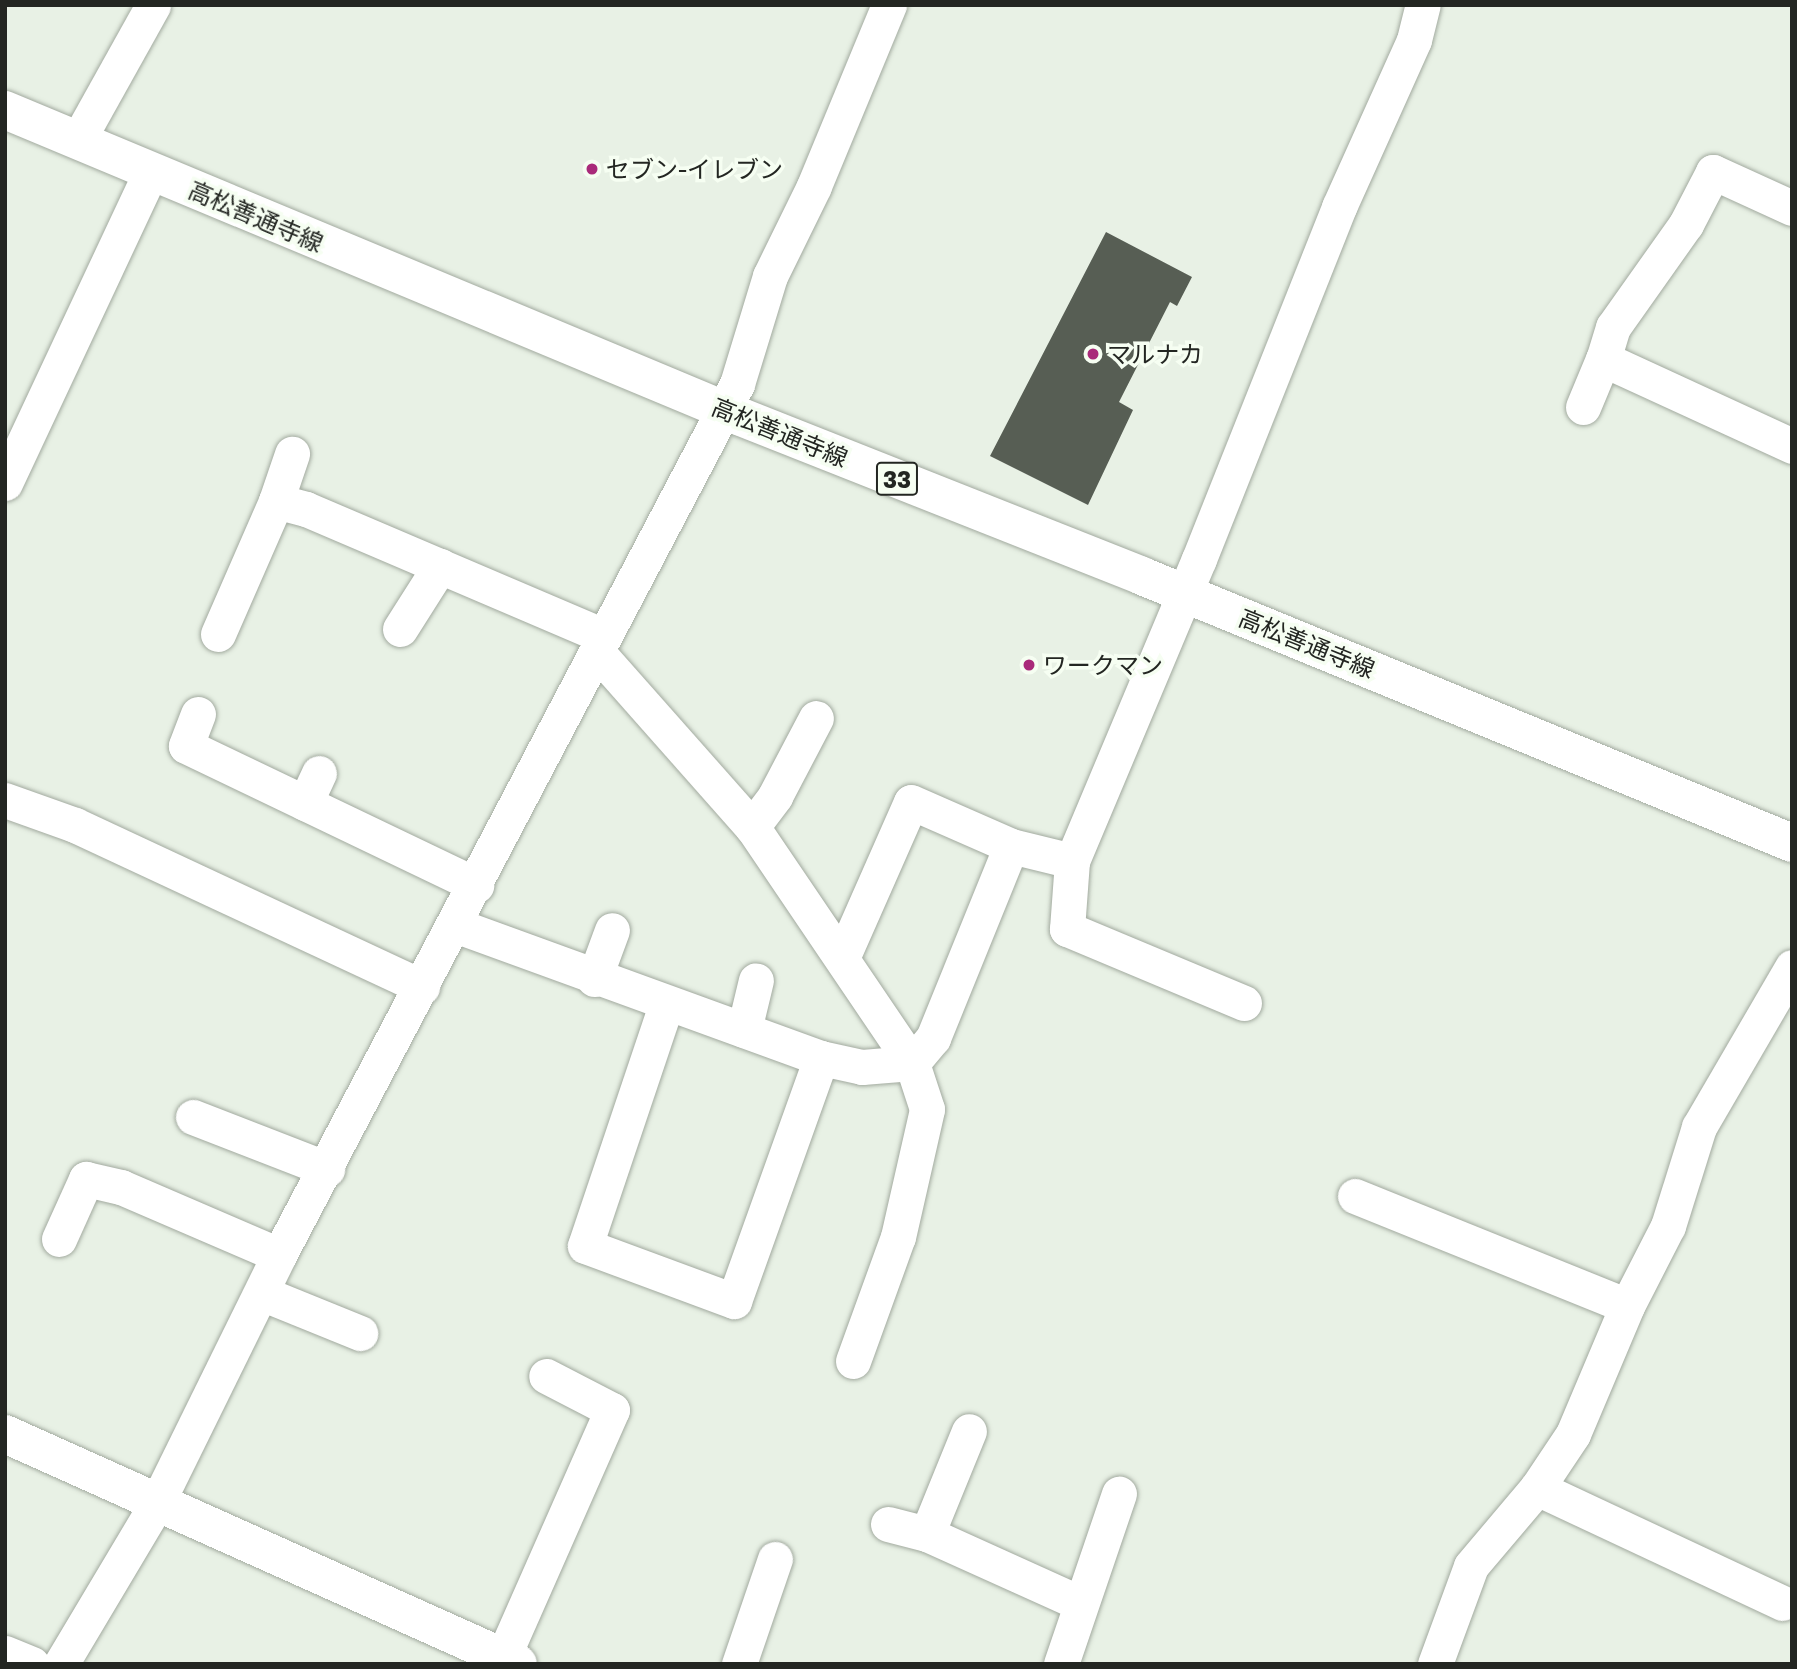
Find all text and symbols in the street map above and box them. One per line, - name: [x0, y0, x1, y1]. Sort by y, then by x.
- place label: セブン-イレブン: [606, 155, 783, 183]
- marker: セブン-イレブン: [584, 161, 600, 177]
- street label: 高松善通寺線: [184, 175, 328, 257]
- place label: マルナカ: [1107, 340, 1203, 368]
- marker: マルナカ: [1085, 346, 1101, 362]
- street label: 高松善通寺線: [708, 392, 852, 472]
- road number: 33: [874, 460, 920, 499]
- street label: 高松善通寺線: [1235, 603, 1379, 683]
- place label: ワークマン: [1043, 651, 1163, 679]
- marker: ワークマン: [1021, 657, 1037, 673]

